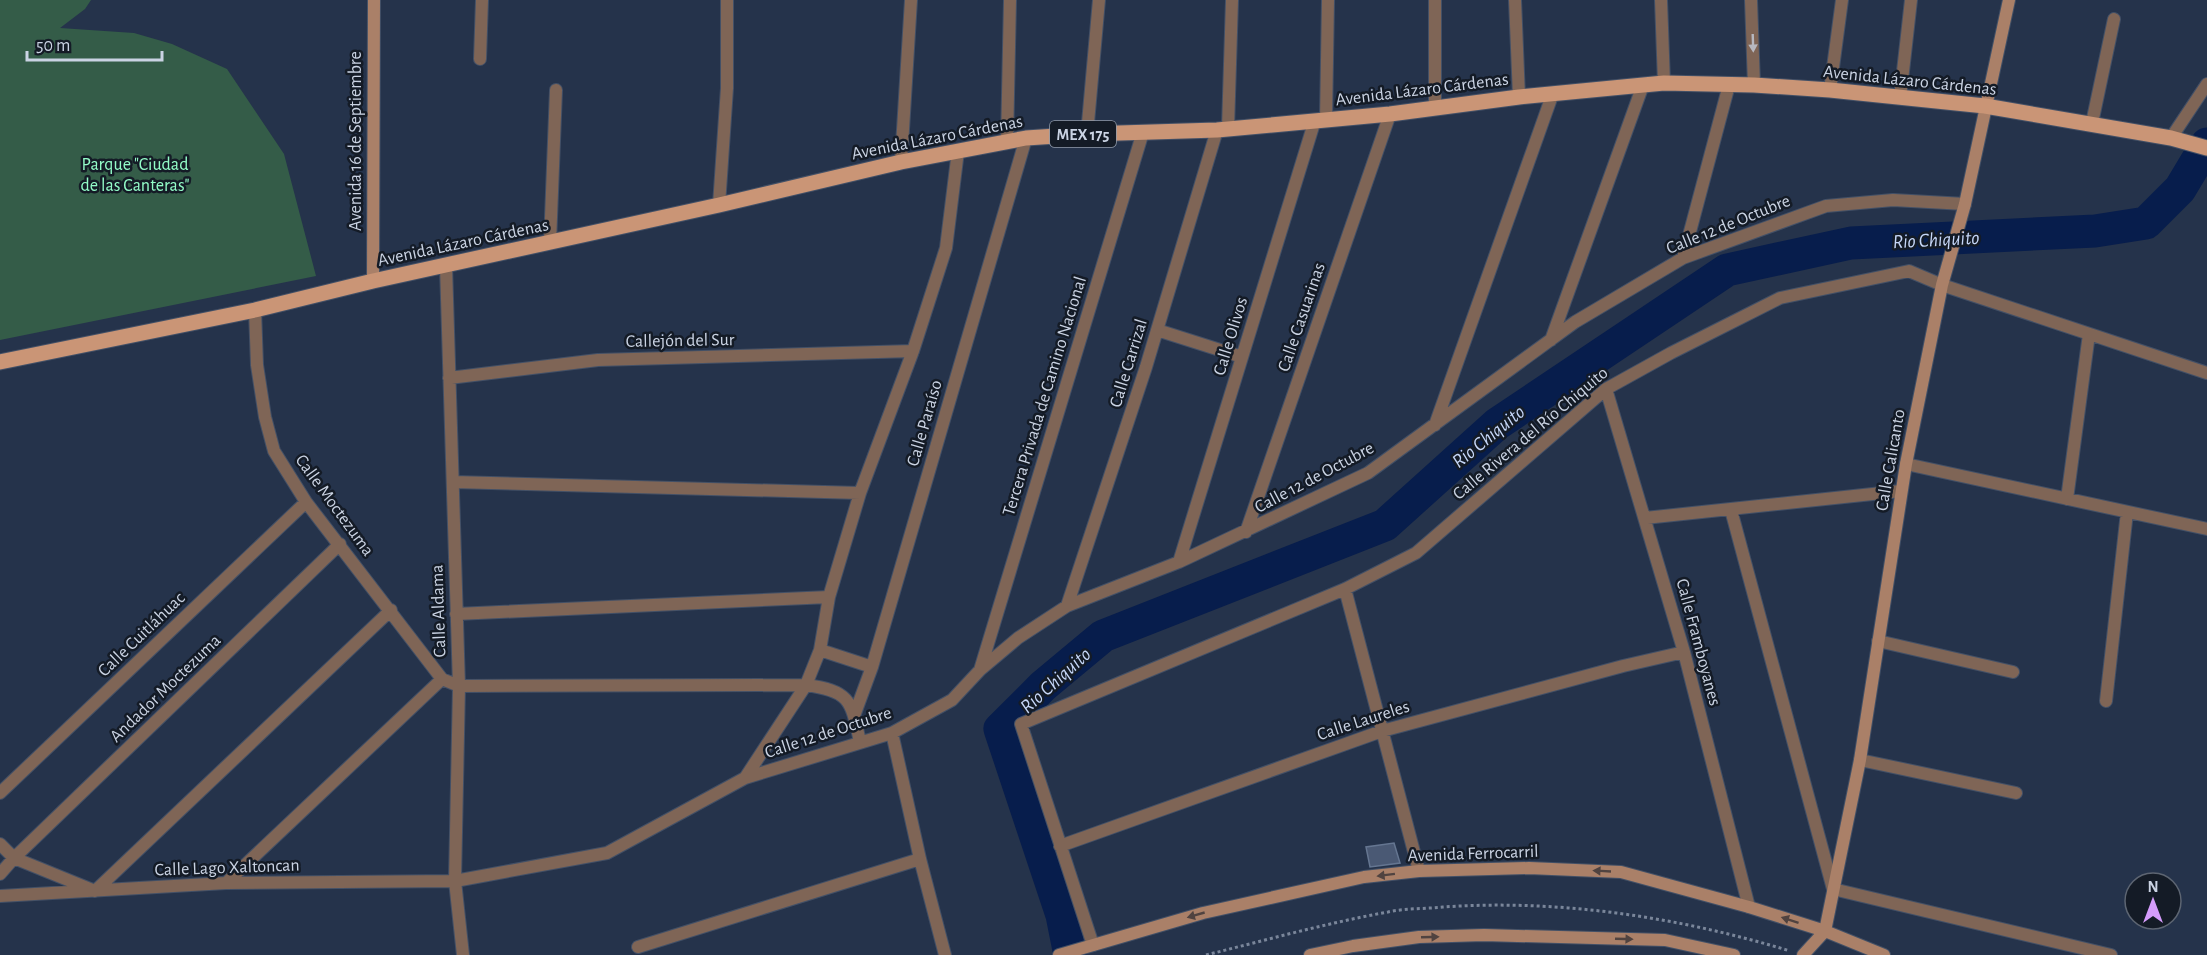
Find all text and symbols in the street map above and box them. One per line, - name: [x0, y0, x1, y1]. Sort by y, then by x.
- scale bar: [27, 24, 162, 62]
- one-way arrow: [1748, 33, 1758, 52]
- text: 50 m: [36, 37, 70, 55]
- street label: Avenida 16 de Septiembre: [347, 51, 365, 231]
- street label: Avenida Lázaro Cárdenas: [1822, 63, 1997, 99]
- street label: Avenida Lázaro Cárdenas: [1335, 70, 1510, 110]
- street label: Avenida Lázaro Cárdenas: [850, 113, 1024, 163]
- road number: MEX 175: [1050, 121, 1116, 147]
- park label: Parque "Ciudad de las Canteras": [80, 156, 190, 195]
- street label: Calle 12 de Octubre: [1664, 192, 1793, 258]
- street label: Avenida Lázaro Cárdenas: [376, 216, 550, 270]
- water label: Rio Chiquito: [1892, 228, 1980, 252]
- street label: Calle Casuarinas: [1275, 261, 1329, 374]
- street label: Tercera Privada de Camino Nacional: [1000, 274, 1090, 518]
- street label: Calle Olivos: [1211, 295, 1251, 378]
- street label: Calle Carrizal: [1107, 317, 1151, 410]
- street label: Callejón del Sur: [625, 331, 735, 351]
- street label: Calle Rivera del Río Chiquito: [1450, 364, 1612, 504]
- street label: Calle Paraíso: [904, 378, 946, 468]
- water label: Rio Chiquito: [1449, 402, 1529, 472]
- street label: Calle Calicanto: [1873, 408, 1909, 512]
- street label: Calle 12 de Octubre: [1252, 439, 1377, 517]
- street label: Calle Moctezuma: [292, 452, 377, 560]
- street label: Calle Aldama: [428, 564, 450, 658]
- street label: Calle Framboyanes: [1672, 577, 1724, 708]
- street label: Calle Cuitláhuac: [95, 589, 189, 680]
- street label: Andador Moctezuma: [107, 631, 225, 746]
- water label: Rio Chiquito: [1017, 644, 1095, 717]
- street label: Calle Laureles: [1315, 698, 1412, 744]
- street label: Calle 12 de Octubre: [763, 704, 894, 762]
- street label: Avenida Ferrocarril: [1407, 843, 1539, 865]
- street label: Calle Lago Xaltoncan: [154, 856, 300, 880]
- one-way arrow: [1593, 866, 1612, 875]
- one-way arrow: [1377, 870, 1396, 879]
- north arrow: [2123, 871, 2183, 931]
- text: N: [2147, 879, 2159, 895]
- one-way arrow: [1187, 911, 1205, 920]
- one-way arrow: [1781, 915, 1799, 924]
- one-way arrow: [1420, 932, 1439, 941]
- one-way arrow: [1615, 934, 1634, 944]

